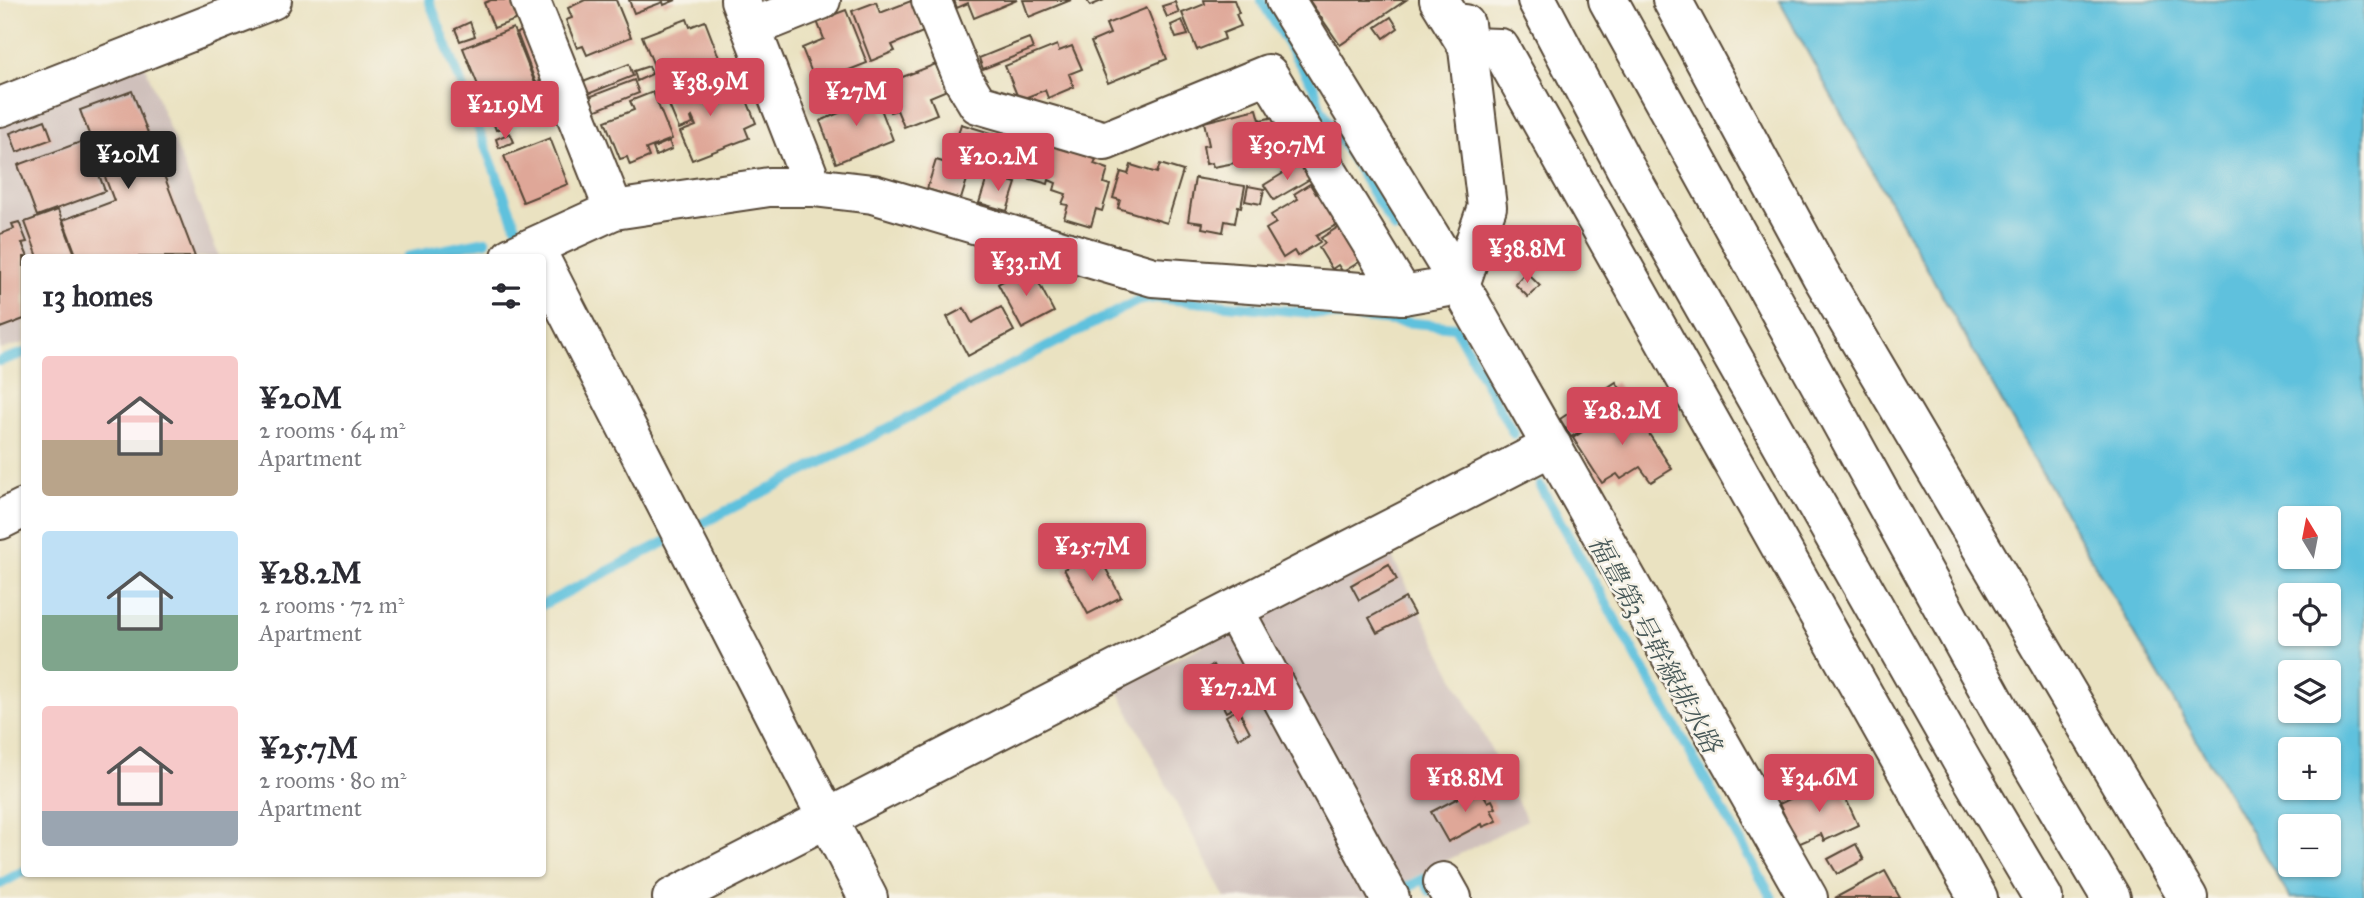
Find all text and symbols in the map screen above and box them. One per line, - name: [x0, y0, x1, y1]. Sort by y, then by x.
- pin: ¥38.9M: [653, 58, 767, 118]
- text: ¥38.9M: [671, 67, 749, 95]
- pin: ¥27M: [815, 68, 897, 128]
- text: ¥27M: [825, 77, 887, 105]
- pin: ¥21.9M: [448, 82, 562, 141]
- text: ¥21.9M: [467, 90, 543, 118]
- pin: ¥30.7M: [1230, 122, 1344, 182]
- text: ¥30.7M: [1248, 131, 1326, 159]
- pin: ¥20M: [87, 132, 169, 191]
- pin: ¥20.2M: [941, 134, 1055, 193]
- text: ¥20M: [96, 140, 160, 168]
- text: ¥20.2M: [958, 142, 1038, 170]
- pin: ¥38.8M: [1470, 226, 1584, 285]
- text: ¥38.8M: [1488, 234, 1566, 262]
- pin: ¥33.1M: [969, 238, 1083, 298]
- text: ¥33.1M: [990, 247, 1062, 275]
- icon: filters: [487, 277, 525, 315]
- text: 13 homes: [42, 278, 153, 314]
- text: ¥20M: [259, 380, 342, 416]
- icon: home: [98, 384, 182, 468]
- pin: ¥28.2M: [1565, 388, 1679, 447]
- text: ¥28.2M: [1583, 396, 1661, 424]
- text: 2 rooms · 64 m²: [259, 416, 405, 444]
- text: Apartment: [259, 444, 362, 472]
- north arrow: [2278, 506, 2342, 569]
- map controls: [2278, 506, 2341, 877]
- pin: ¥25.7M: [1035, 524, 1149, 583]
- water label: 福豊第3号幹線排水路: [1582, 529, 1729, 760]
- text: ¥25.7M: [1054, 532, 1130, 560]
- text: ¥28.2M: [259, 555, 361, 591]
- icon: home: [98, 559, 182, 643]
- button: locate: [2278, 583, 2341, 646]
- text: 2 rooms · 72 m²: [259, 591, 404, 619]
- text: Apartment: [259, 619, 362, 647]
- button: layers: [2278, 660, 2341, 723]
- pin: ¥27.2M: [1181, 664, 1295, 724]
- text: ¥27.2M: [1199, 673, 1277, 701]
- text: ¥25.7M: [259, 730, 358, 766]
- icon: home: [98, 734, 182, 818]
- button: +: [2278, 737, 2341, 800]
- pin: ¥18.8M: [1408, 754, 1522, 814]
- pin: ¥34.6M: [1762, 754, 1876, 814]
- text: ¥18.8M: [1426, 763, 1504, 791]
- text: ¥34.6M: [1780, 763, 1858, 791]
- text: 2 rooms · 80 m²: [259, 766, 406, 794]
- text: Apartment: [259, 794, 362, 822]
- button: −: [2278, 814, 2341, 877]

